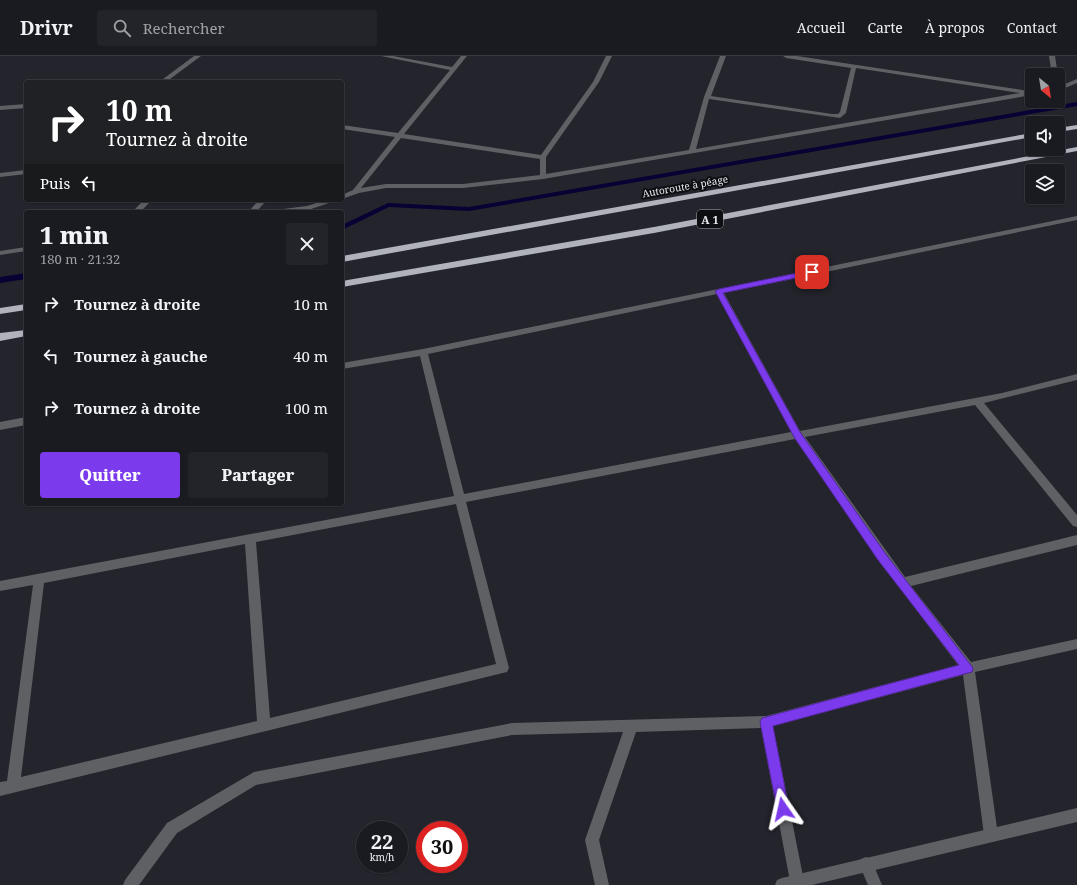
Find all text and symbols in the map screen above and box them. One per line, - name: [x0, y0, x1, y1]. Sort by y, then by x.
- search box: [97, 10, 377, 46]
- text: Drivr: [20, 15, 73, 41]
- icon: search: [111, 17, 133, 39]
- text: Rechercher: [143, 18, 225, 38]
- text: Accueil: [797, 18, 845, 37]
- text: Carte: [867, 18, 903, 37]
- text: À propos: [925, 18, 985, 37]
- text: Contact: [1007, 18, 1057, 37]
- north arrow: [1025, 68, 1065, 108]
- map controls: [1025, 68, 1065, 204]
- text: 10 m: [106, 91, 173, 129]
- icon: right: [40, 96, 92, 148]
- button: sound: [1025, 116, 1065, 156]
- text: Tournez à droite: [106, 127, 248, 151]
- button: layers: [1025, 164, 1065, 204]
- icon: left: [78, 172, 100, 194]
- street label: Autoroute à péage: [641, 172, 729, 200]
- text: Puis: [40, 173, 70, 193]
- road number: A 1: [697, 210, 723, 228]
- text: 1 min: [40, 218, 109, 251]
- button: close: [286, 223, 328, 265]
- text: 180 m · 21:32: [40, 250, 120, 268]
- pin: [795, 255, 829, 289]
- icon: arrive: [801, 261, 823, 283]
- icon: right: [40, 293, 62, 315]
- text: Tournez à droite: [74, 294, 200, 314]
- text: 10 m: [293, 294, 328, 314]
- icon: left: [40, 345, 62, 367]
- text: Tournez à gauche: [74, 346, 208, 366]
- text: 40 m: [293, 346, 328, 366]
- icon: right: [40, 397, 62, 419]
- text: Tournez à droite: [74, 398, 200, 418]
- text: 100 m: [285, 398, 328, 418]
- button: Quitter: [40, 452, 180, 498]
- button: Partager: [188, 452, 328, 498]
- position arrow: [762, 788, 804, 830]
- speed limit sign: 30: [416, 821, 468, 873]
- text: 22: [371, 828, 393, 855]
- text: km/h: [370, 850, 394, 864]

